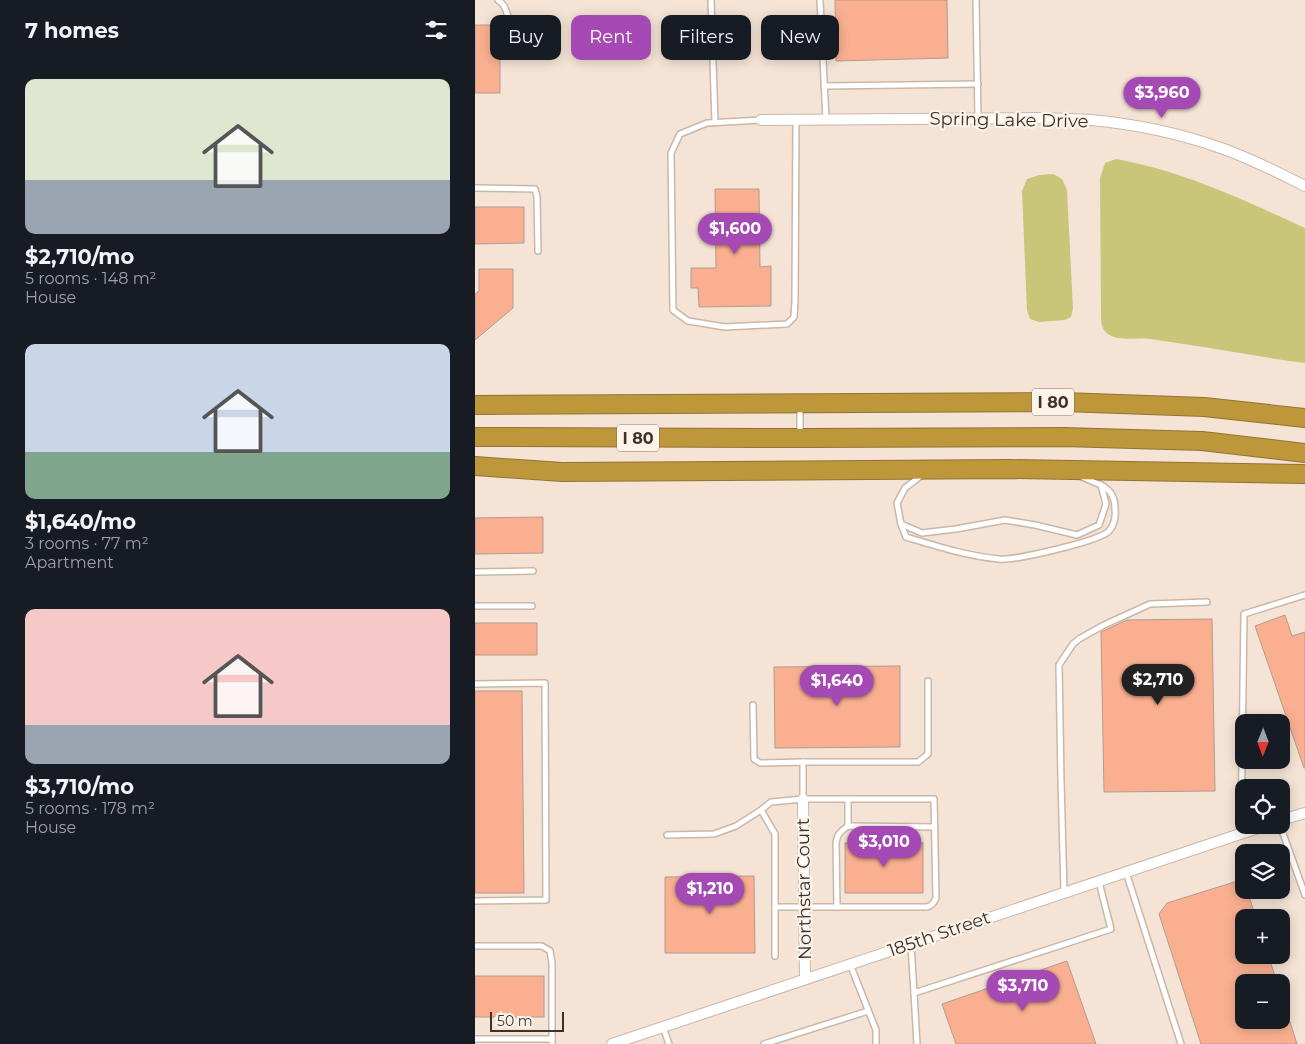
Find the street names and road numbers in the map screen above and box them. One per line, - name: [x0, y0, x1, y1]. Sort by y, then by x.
- street label: Spring Lake Drive: [929, 108, 1089, 132]
- road number: I 80: [1032, 388, 1074, 416]
- road number: I 80: [617, 424, 659, 452]
- street label: Northstar Court: [792, 818, 816, 960]
- street label: 185th Street: [885, 906, 993, 962]

